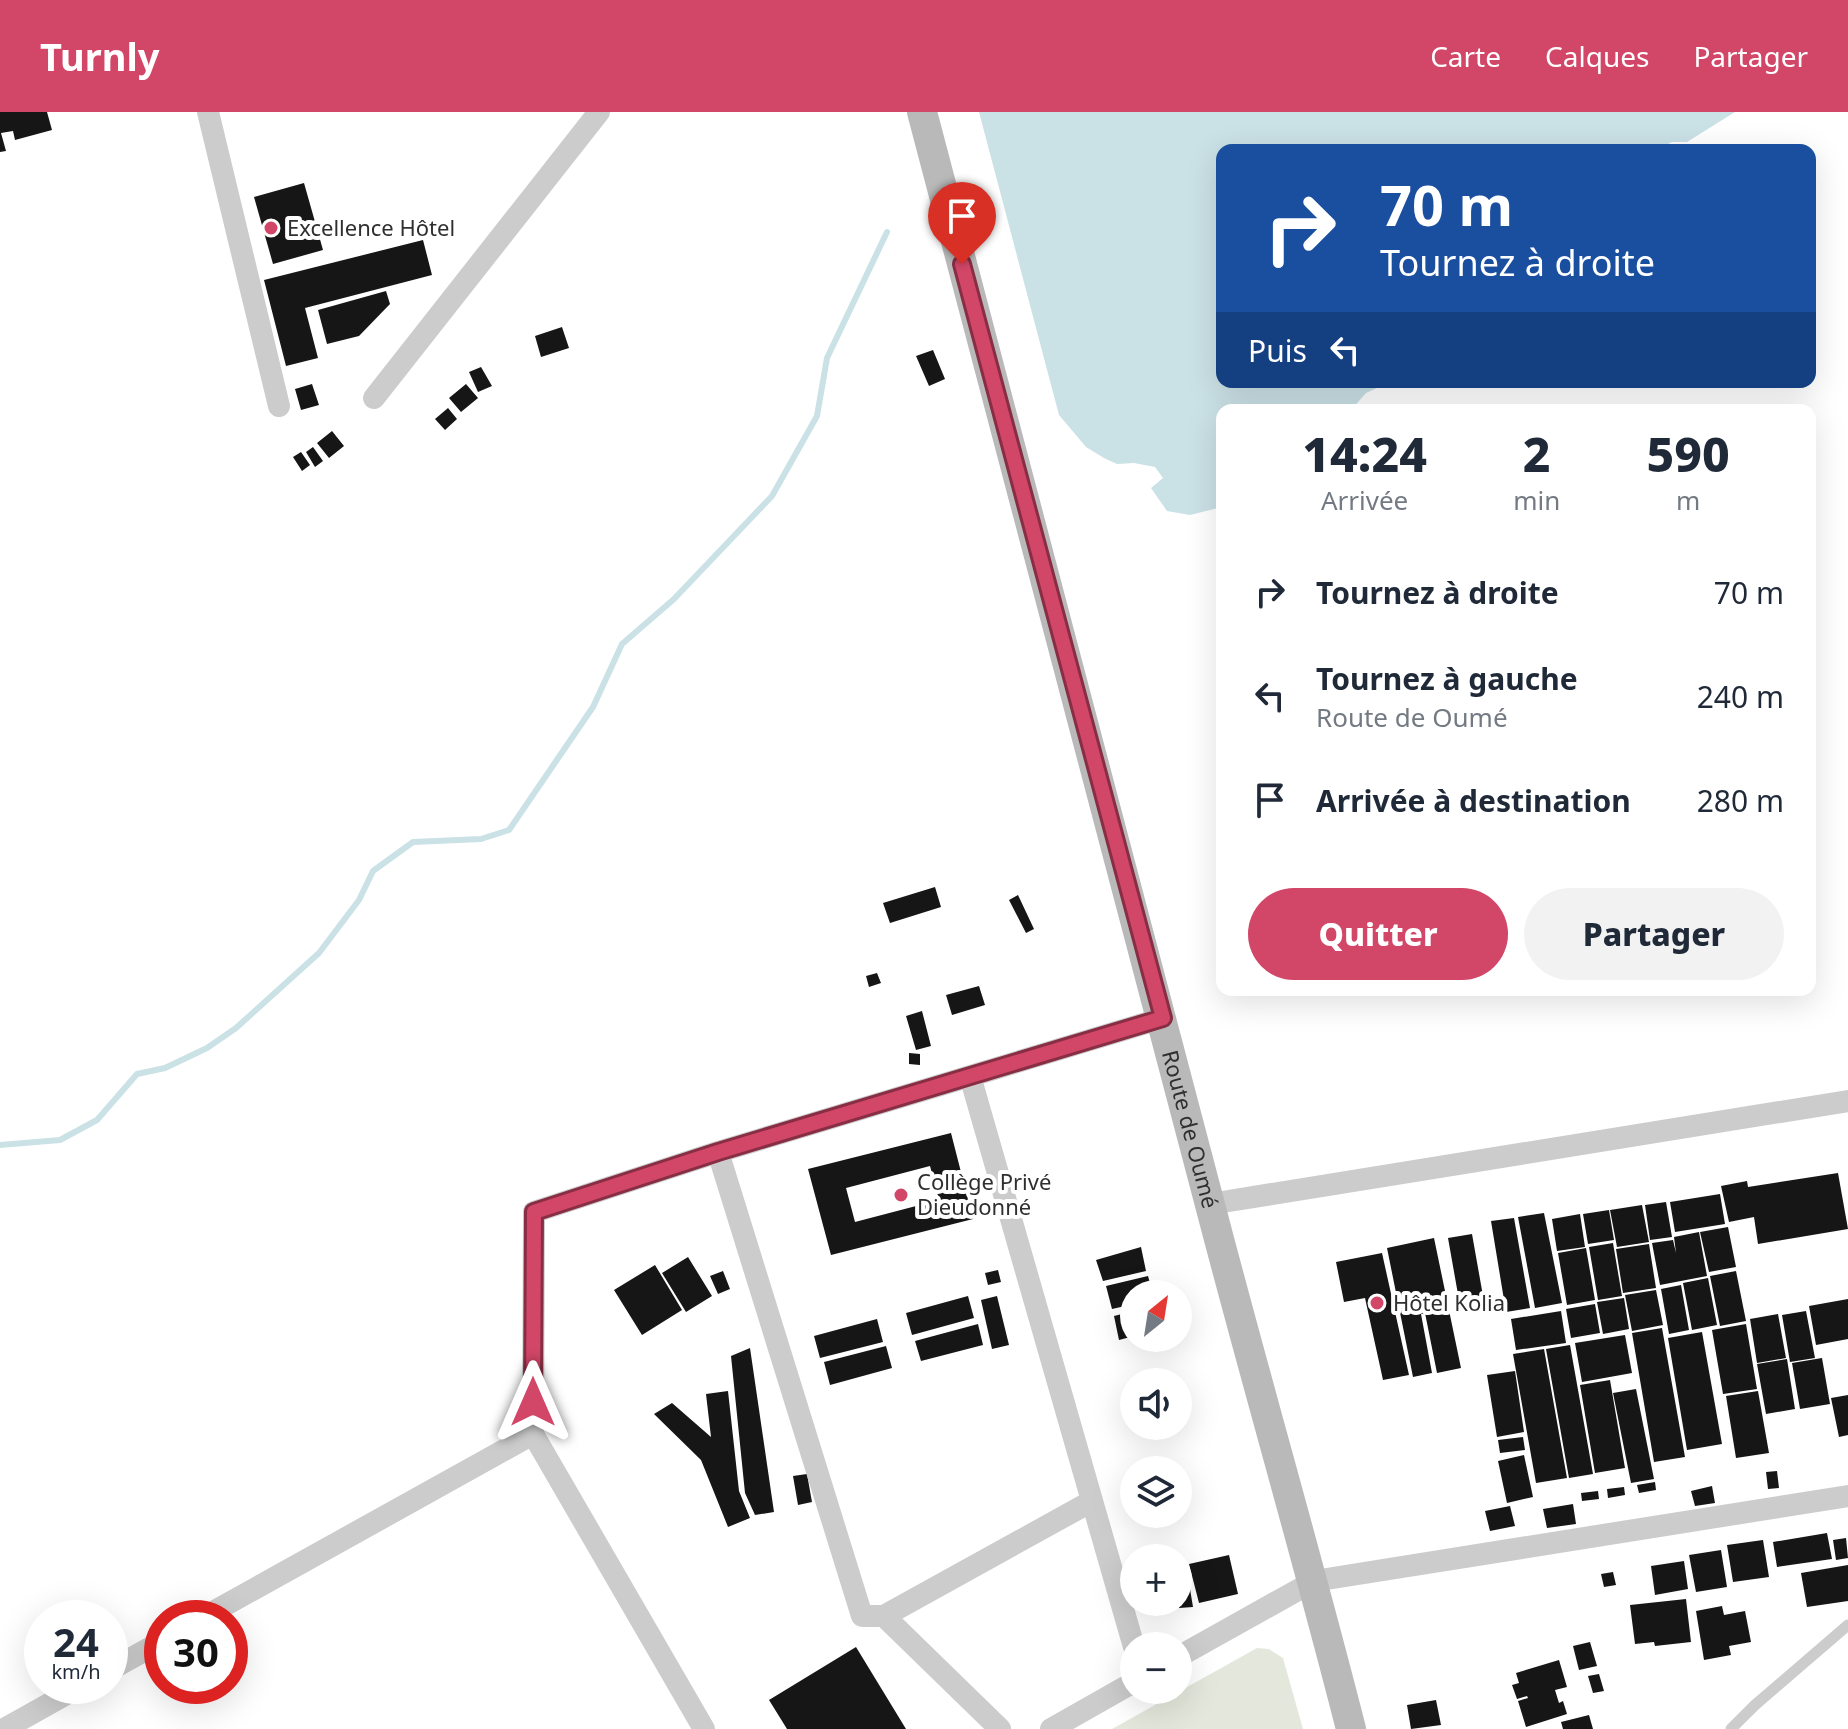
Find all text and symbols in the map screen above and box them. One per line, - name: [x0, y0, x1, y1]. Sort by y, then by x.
- text: Turnly: [40, 30, 159, 82]
- text: Carte: [1430, 37, 1501, 75]
- text: Calques: [1545, 37, 1649, 75]
- text: Partager: [1693, 37, 1808, 75]
- text: 70 m: [1380, 166, 1513, 242]
- icon: right: [1248, 176, 1352, 280]
- pin: [928, 182, 996, 264]
- icon: arrive: [940, 194, 984, 238]
- place label: Excellence Hôtel: [287, 212, 455, 242]
- marker: Excellence Hôtel: [262, 219, 280, 237]
- text: Tournez à droite: [1380, 238, 1655, 287]
- icon: left: [1323, 328, 1367, 372]
- text: Puis: [1248, 330, 1307, 371]
- text: 14:24: [1302, 421, 1427, 486]
- text: 2: [1523, 421, 1551, 486]
- text: 590: [1647, 421, 1730, 486]
- text: Arrivée: [1321, 482, 1408, 518]
- text: min: [1513, 482, 1560, 518]
- text: m: [1676, 482, 1700, 518]
- icon: right: [1248, 570, 1292, 614]
- text: Tournez à droite: [1316, 572, 1559, 613]
- text: 70 m: [1714, 572, 1784, 613]
- text: Tournez à gauche: [1316, 658, 1578, 699]
- icon: left: [1248, 674, 1292, 718]
- text: 240 m: [1697, 676, 1784, 717]
- text: Route de Oumé: [1316, 699, 1508, 735]
- icon: arrive: [1248, 778, 1292, 822]
- text: Arrivée à destination: [1316, 780, 1631, 821]
- text: 280 m: [1697, 780, 1784, 821]
- button: Quitter: [1248, 888, 1508, 980]
- button: Partager: [1524, 888, 1784, 980]
- street label: Route de Oumé: [1156, 1047, 1226, 1211]
- place label: Collège Privé Dieudonné: [917, 1166, 1051, 1221]
- marker: Collège Privé Dieudonné: [892, 1186, 910, 1204]
- north arrow: [1120, 1280, 1192, 1352]
- map controls: [1120, 1280, 1192, 1704]
- place label: Hôtel Kolia: [1393, 1287, 1505, 1317]
- marker: Hôtel Kolia: [1368, 1294, 1386, 1312]
- position arrow: [491, 1360, 575, 1444]
- button: sound: [1120, 1368, 1192, 1440]
- button: layers: [1120, 1456, 1192, 1528]
- button: +: [1120, 1544, 1192, 1616]
- speed limit sign: 30: [144, 1600, 248, 1704]
- text: 24: [53, 1614, 99, 1669]
- button: −: [1120, 1632, 1192, 1704]
- text: km/h: [51, 1658, 101, 1685]

